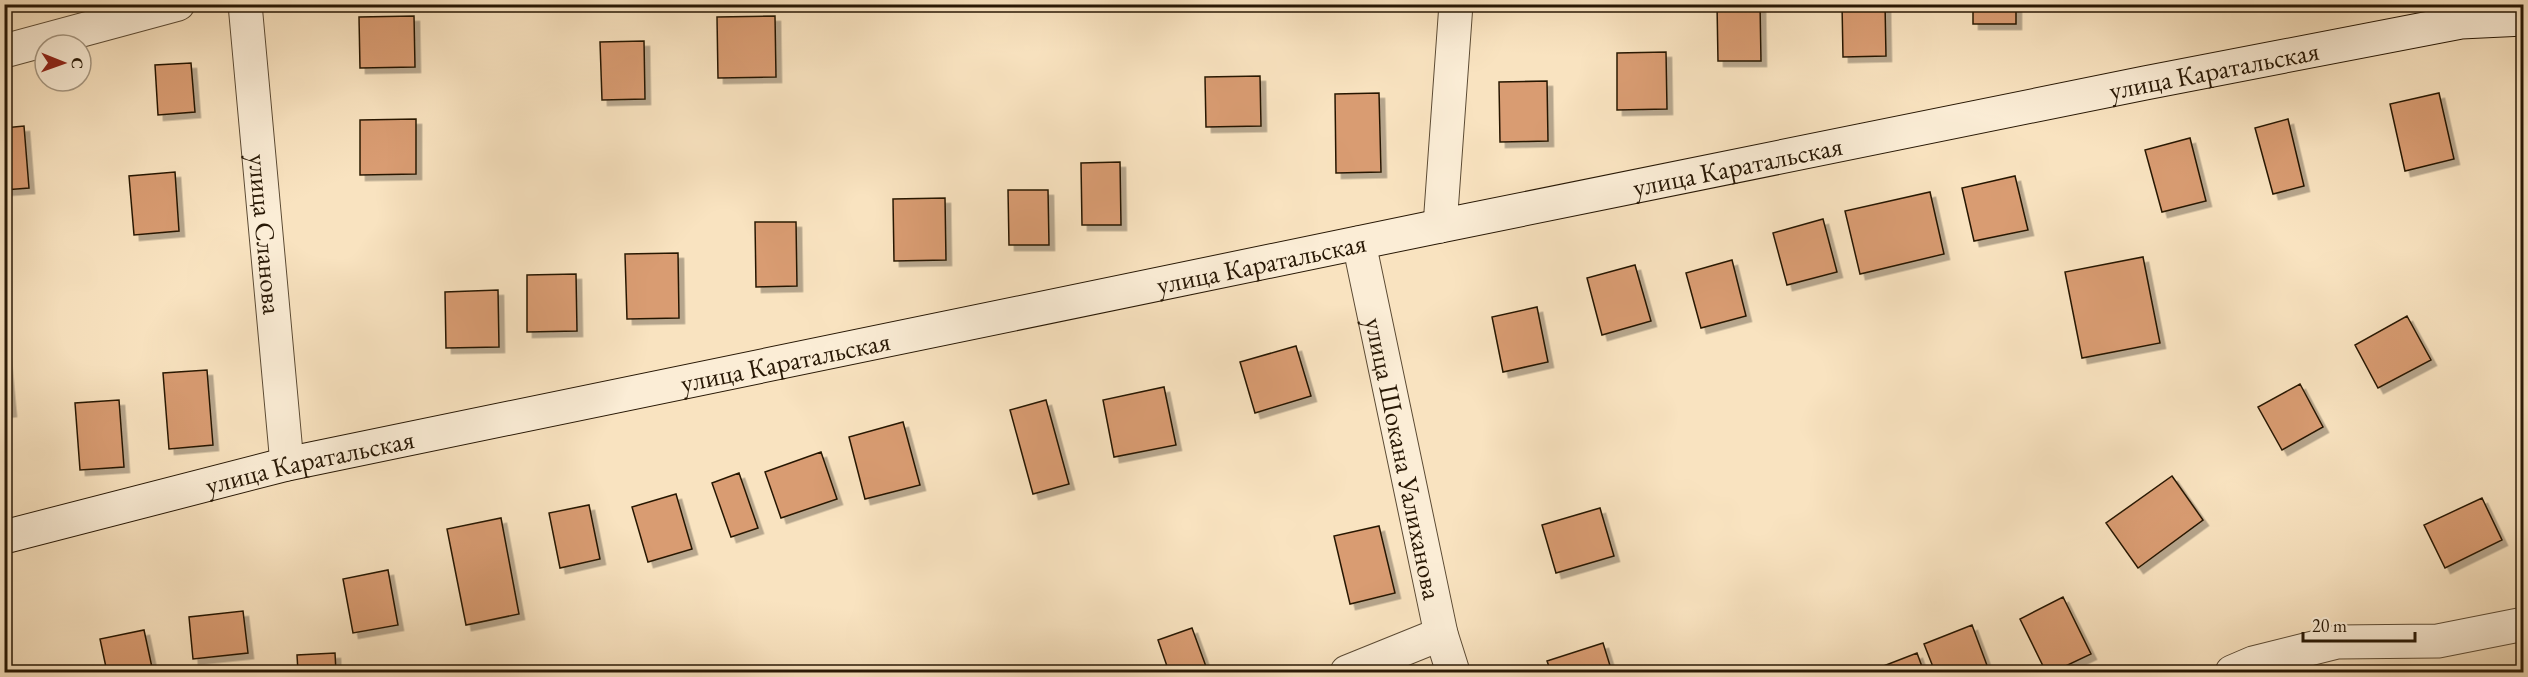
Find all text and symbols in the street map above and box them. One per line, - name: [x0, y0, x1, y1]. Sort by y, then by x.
- street label: улица Каратальская: [2106, 32, 2322, 107]
- north arrow: [33, 33, 93, 93]
- text: С: [67, 57, 88, 69]
- street label: улица Каратальская: [1629, 127, 1845, 204]
- street label: улица Сланова: [241, 152, 291, 316]
- street label: улица Каратальская: [1153, 224, 1369, 302]
- street label: улица Шокана Уалиханова: [1358, 314, 1451, 603]
- street label: улица Каратальская: [677, 322, 893, 400]
- street label: улица Каратальская: [201, 421, 417, 502]
- scale bar: [2303, 605, 2416, 643]
- text: 20 m: [2312, 614, 2347, 637]

